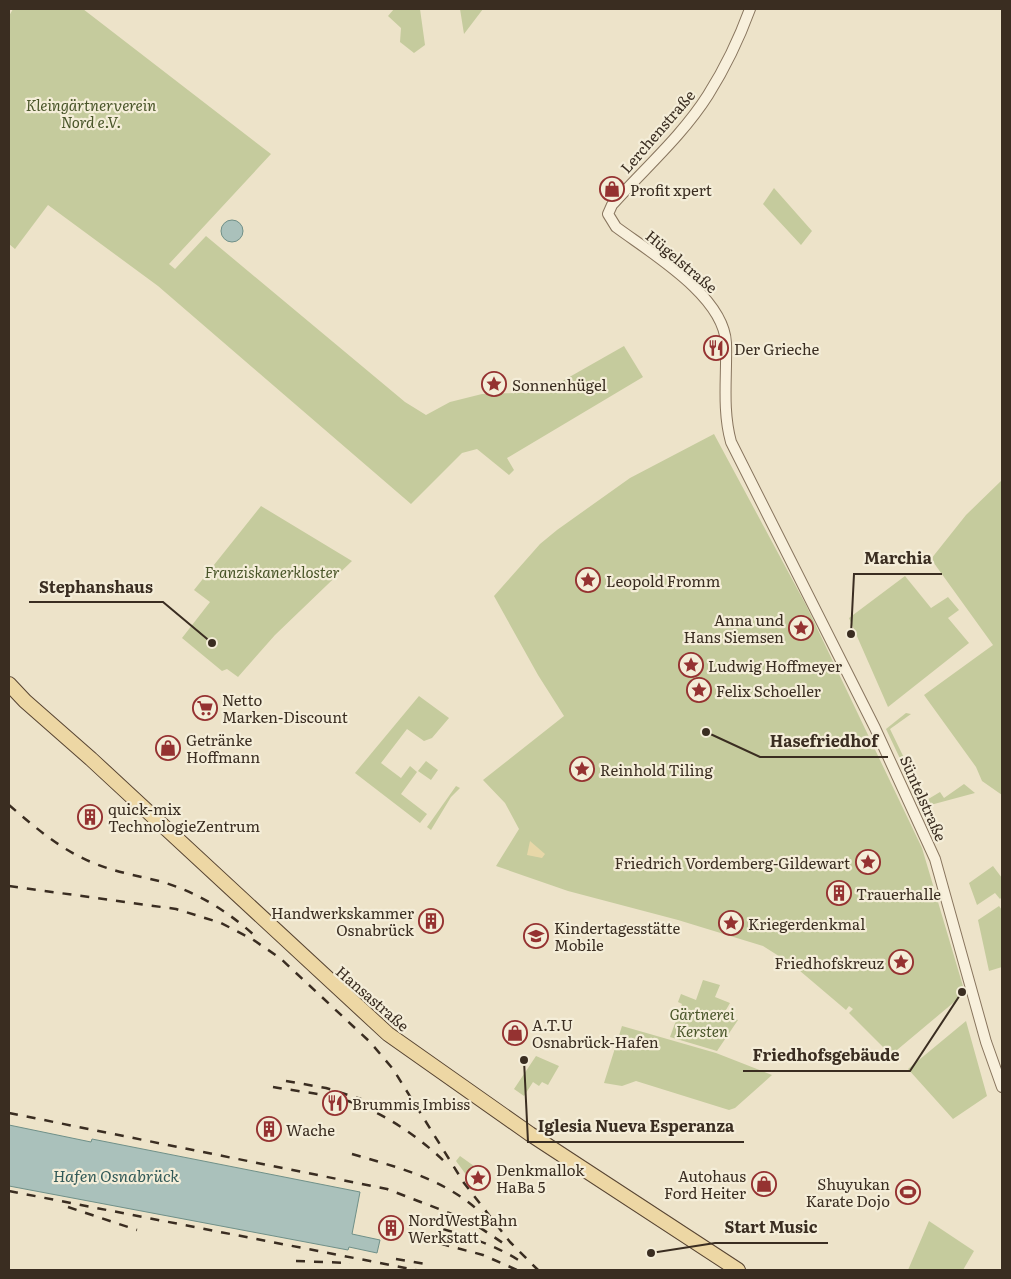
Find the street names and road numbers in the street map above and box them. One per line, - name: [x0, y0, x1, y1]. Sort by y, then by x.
- street label: Lerchenstraße: [614, 84, 700, 178]
- street label: Hügelstraße: [641, 224, 723, 298]
- street label: Süntelstraße: [895, 751, 953, 845]
- street label: Hansastraße: [331, 960, 415, 1037]

